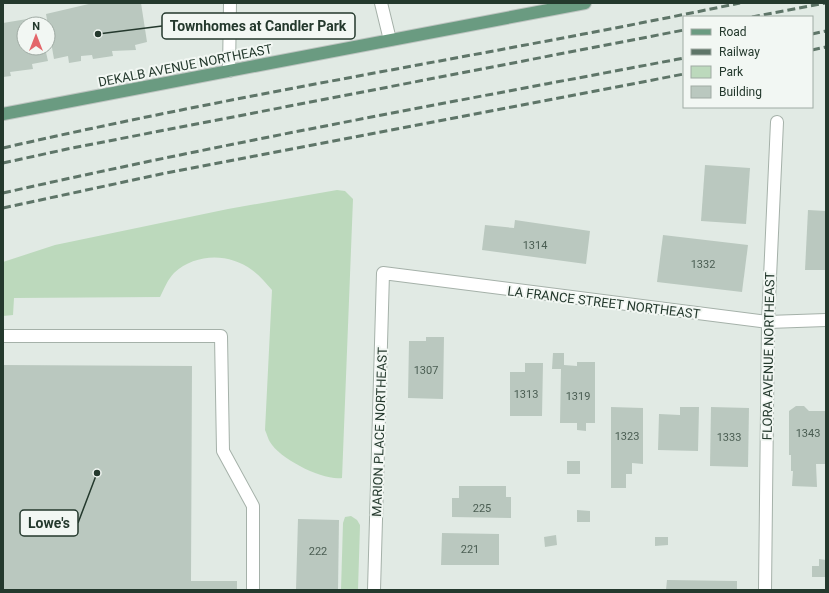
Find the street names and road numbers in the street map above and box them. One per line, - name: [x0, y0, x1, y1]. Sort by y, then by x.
- street label: DEKALB AVENUE NORTHEAST: [97, 41, 274, 90]
- street label: FLORA AVENUE NORTHEAST: [760, 271, 777, 440]
- street label: LA FRANCE STREET NORTHEAST: [507, 283, 701, 322]
- street label: MARION PLACE NORTHEAST: [369, 347, 390, 517]

